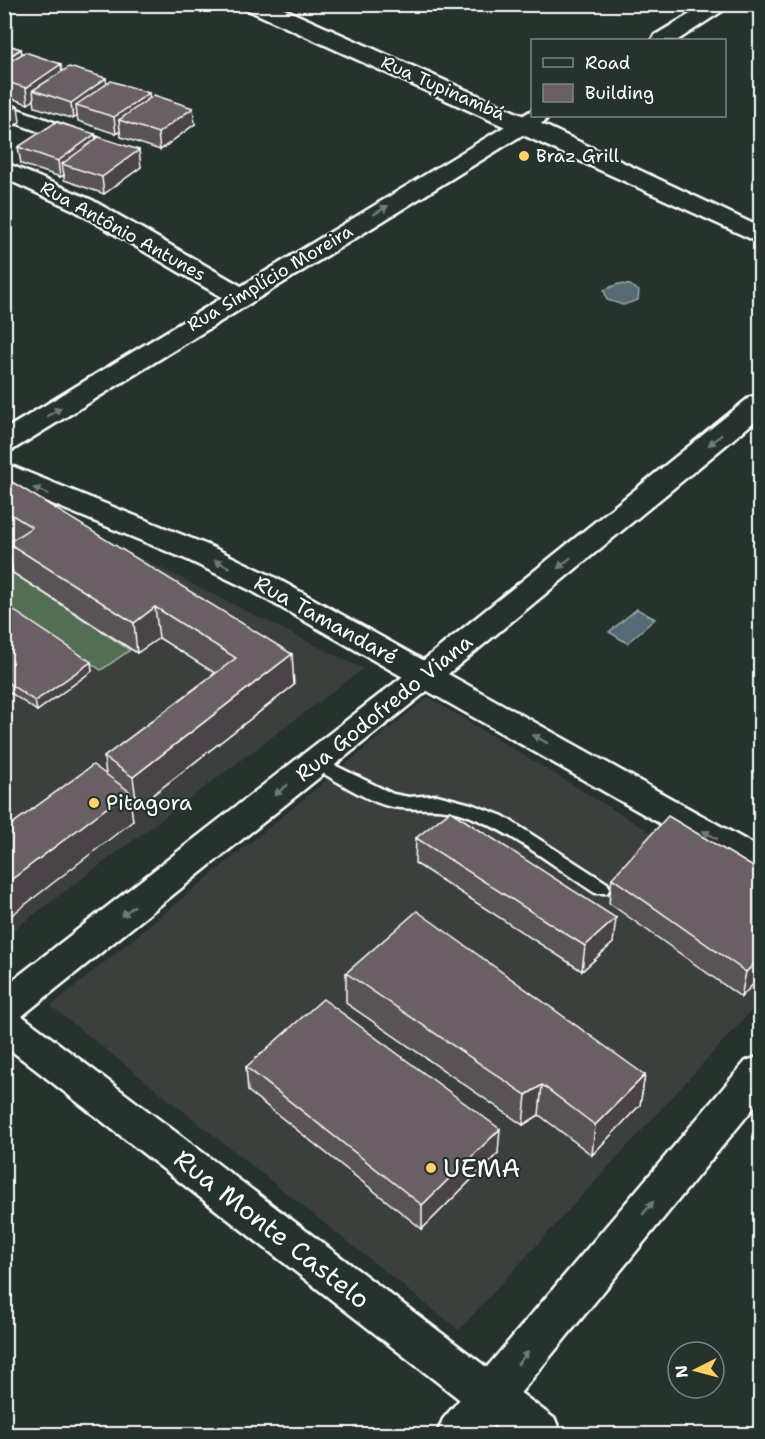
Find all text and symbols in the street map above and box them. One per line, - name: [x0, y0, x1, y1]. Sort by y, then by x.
- legend: [531, 39, 726, 117]
- street label: Rua Tupinambá: [377, 50, 509, 126]
- text: Road: [585, 51, 630, 75]
- text: Building: [585, 81, 654, 105]
- place label: Braz Grill: [536, 144, 620, 168]
- marker: Braz Grill: [517, 149, 531, 163]
- street label: Rua Antônio Antunes: [36, 176, 210, 286]
- one-way arrow: [373, 205, 389, 216]
- street label: Rua Simplício Moreira: [183, 219, 357, 337]
- one-way arrow: [46, 406, 62, 417]
- one-way arrow: [707, 434, 723, 447]
- one-way arrow: [32, 486, 50, 495]
- one-way arrow: [556, 557, 572, 570]
- one-way arrow: [213, 559, 230, 569]
- street label: Rua Tamandaré: [249, 569, 403, 671]
- street label: Rua Godofredo Viana: [290, 628, 478, 788]
- one-way arrow: [531, 734, 548, 744]
- one-way arrow: [273, 784, 288, 796]
- place label: Pitagora: [106, 789, 192, 817]
- marker: Pitagora: [87, 796, 101, 810]
- one-way arrow: [701, 830, 718, 840]
- one-way arrow: [120, 905, 135, 917]
- street label: Rua Monte Castelo: [167, 1141, 378, 1316]
- place label: UEMA: [443, 1150, 520, 1185]
- marker: UEMA: [424, 1161, 438, 1175]
- one-way arrow: [641, 1201, 654, 1216]
- north arrow: [666, 1340, 726, 1400]
- one-way arrow: [517, 1350, 530, 1366]
- text: N: [670, 1364, 693, 1379]

